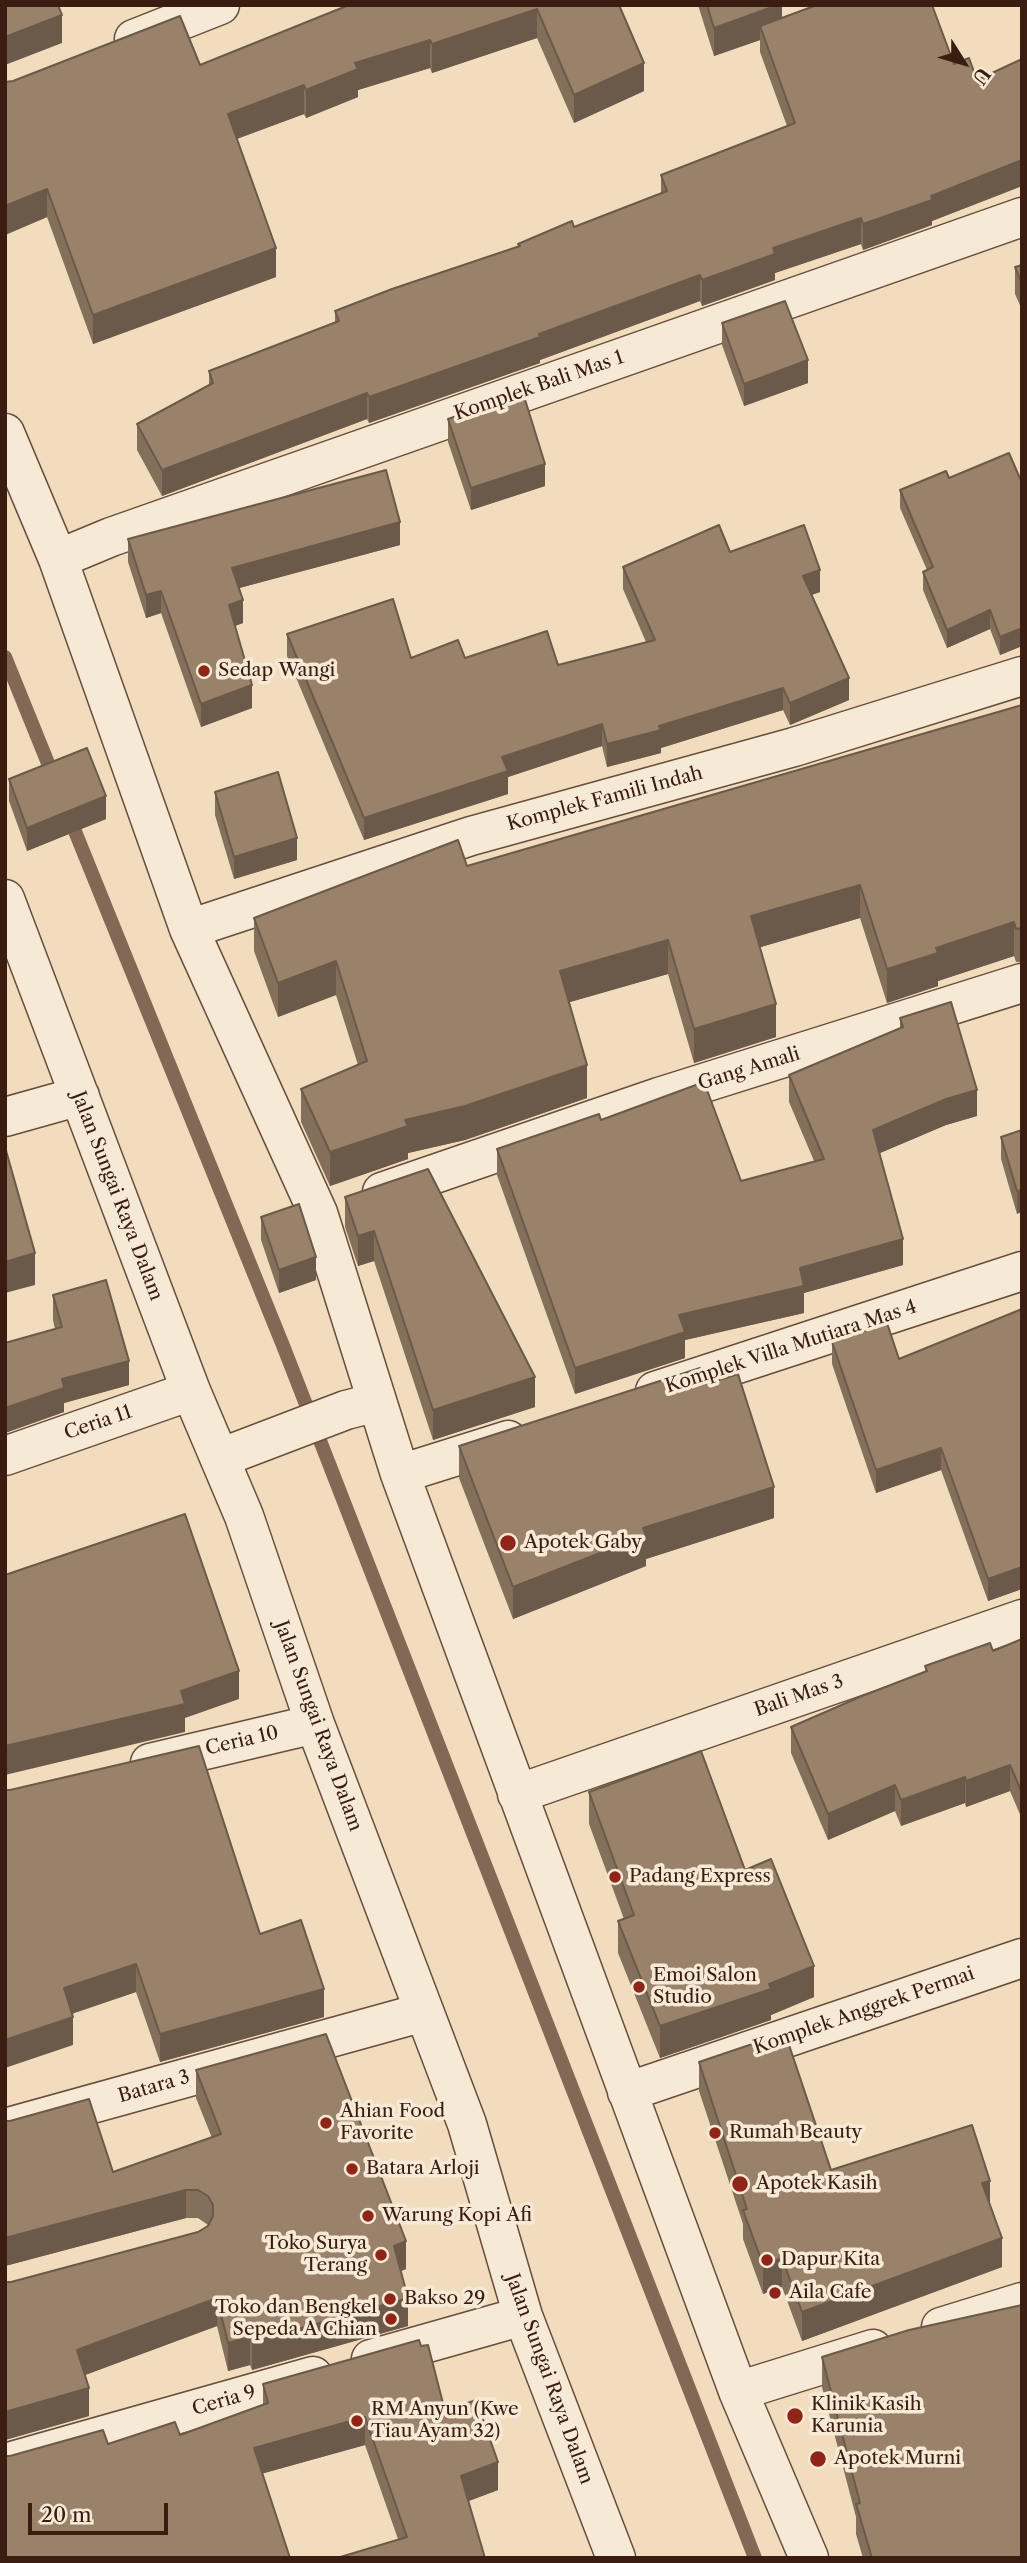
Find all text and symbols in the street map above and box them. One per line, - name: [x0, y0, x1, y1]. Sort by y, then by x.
- north arrow: [929, 28, 999, 98]
- text: U: [967, 63, 995, 89]
- street label: Komplek Bali Mas 1: [451, 346, 627, 426]
- place label: Sedap Wangi: [218, 660, 335, 682]
- marker: Sedap Wangi: [196, 663, 212, 679]
- street label: Komplek Famili Indah: [505, 762, 705, 836]
- street label: Gang Amali: [695, 1043, 803, 1095]
- street label: Jalan Sungai Raya Dalam: [67, 1088, 167, 1304]
- street label: Komplek Villa Mutiara Mas 4: [662, 1296, 920, 1398]
- street label: Ceria 11: [61, 1401, 135, 1445]
- place label: Apotek Gaby: [524, 1532, 642, 1554]
- marker: Apotek Gaby: [498, 1533, 518, 1553]
- street label: Jalan Sungai Raya Dalam: [269, 1618, 367, 1834]
- street label: Bali Mas 3: [751, 1670, 847, 1722]
- street label: Ceria 10: [203, 1722, 281, 1760]
- place label: Padang Express: [629, 1866, 771, 1888]
- marker: Padang Express: [607, 1869, 623, 1885]
- street label: Komplek Anggrek Permai: [751, 1962, 977, 2060]
- place label: Emoi Salon Studio: [653, 1965, 757, 2009]
- marker: Emoi Salon Studio: [631, 1979, 647, 1995]
- street label: Batara 3: [116, 2066, 192, 2108]
- place label: Ahian Food Favorite: [340, 2101, 445, 2145]
- marker: Ahian Food Favorite: [318, 2115, 334, 2131]
- place label: Rumah Beauty: [729, 2122, 862, 2144]
- marker: Rumah Beauty: [707, 2125, 723, 2141]
- place label: Batara Arloji: [366, 2158, 480, 2180]
- marker: Batara Arloji: [344, 2161, 360, 2177]
- place label: Apotek Kasih: [756, 2173, 878, 2195]
- marker: Apotek Kasih: [730, 2174, 750, 2194]
- place label: Warung Kopi Afi: [382, 2205, 532, 2227]
- marker: Warung Kopi Afi: [360, 2208, 376, 2224]
- place label: Toko Surya Terang: [265, 2233, 367, 2277]
- marker: Toko Surya Terang: [373, 2247, 389, 2263]
- place label: Dapur Kita: [781, 2249, 880, 2271]
- marker: Dapur Kita: [759, 2252, 775, 2268]
- street label: Jalan Sungai Raya Dalam: [500, 2271, 598, 2487]
- place label: Aila Cafe: [789, 2282, 871, 2304]
- marker: Aila Cafe: [767, 2285, 783, 2301]
- place label: Bakso 29: [404, 2288, 485, 2310]
- marker: Bakso 29: [382, 2291, 398, 2307]
- place label: Toko dan Bengkel Sepeda A Chian: [215, 2297, 377, 2341]
- marker: Toko dan Bengkel Sepeda A Chian: [383, 2311, 399, 2327]
- street label: Ceria 9: [189, 2381, 259, 2421]
- place label: Klinik Kasih Karunia: [811, 2394, 922, 2438]
- place label: RM Anyun (Kwe Tiau Ayam 32): [371, 2399, 519, 2443]
- marker: Klinik Kasih Karunia: [785, 2406, 805, 2426]
- marker: RM Anyun (Kwe Tiau Ayam 32): [349, 2413, 365, 2429]
- place label: Apotek Murni: [834, 2448, 961, 2470]
- marker: Apotek Murni: [808, 2449, 828, 2469]
- scale bar: [32, 2490, 172, 2534]
- text: 20 m: [41, 2502, 92, 2527]

